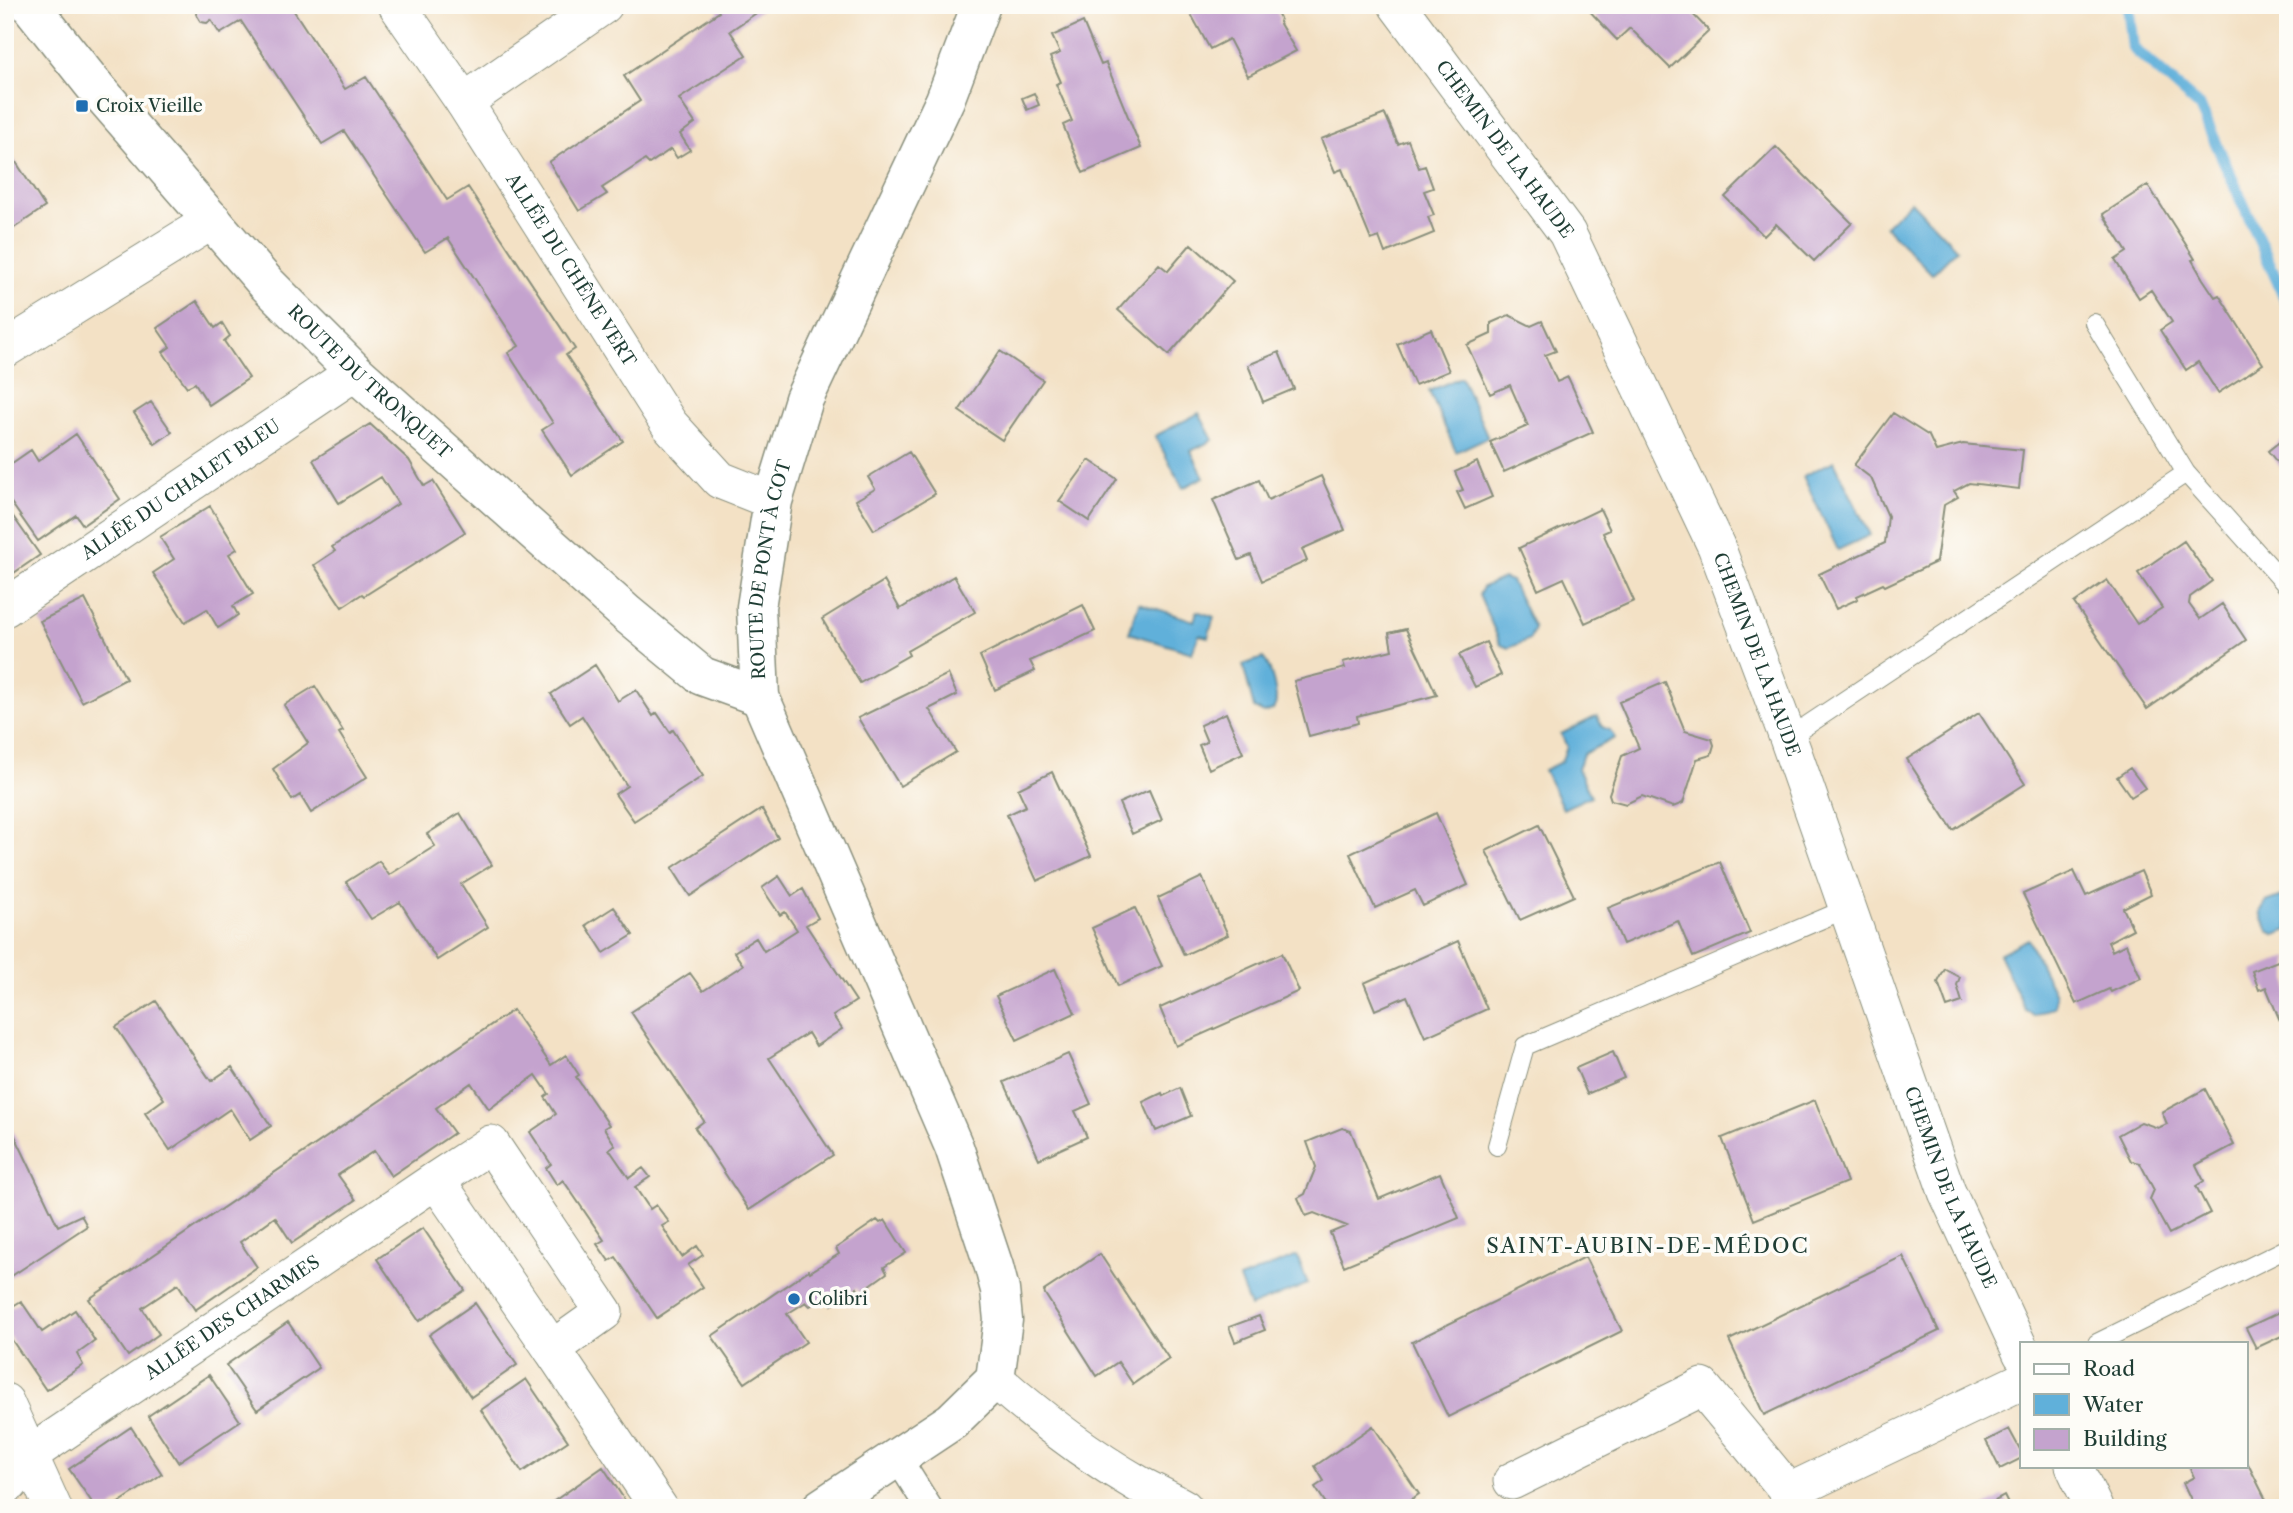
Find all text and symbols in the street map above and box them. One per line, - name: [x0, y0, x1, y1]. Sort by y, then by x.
- street label: CHEMIN DE LA HAUDE: [1431, 56, 1578, 242]
- place label: Croix Vieille: [96, 95, 203, 117]
- marker: Croix Vieille: [74, 98, 90, 114]
- street label: ALLÉE DU CHÊNE VERT: [501, 168, 641, 371]
- street label: ROUTE DU TRONQUET: [283, 300, 456, 464]
- street label: ALLÉE DU CHALET BLEU: [76, 415, 284, 565]
- street label: ROUTE DE PONT À COT: [745, 457, 796, 680]
- street label: CHEMIN DE LA HAUDE: [1708, 550, 1805, 759]
- street label: CHEMIN DE LA HAUDE: [1900, 1083, 2001, 1292]
- district label: SAINT-AUBIN-DE-MÉDOC: [1486, 1233, 1810, 1258]
- street label: ALLÉE DES CHARMES: [140, 1251, 324, 1385]
- place label: Colibri: [808, 1288, 868, 1310]
- marker: Colibri: [786, 1291, 802, 1307]
- legend: [2020, 1342, 2248, 1468]
- text: Road: [2083, 1356, 2135, 1381]
- text: Water: [2082, 1392, 2143, 1417]
- text: Building: [2083, 1426, 2168, 1451]

